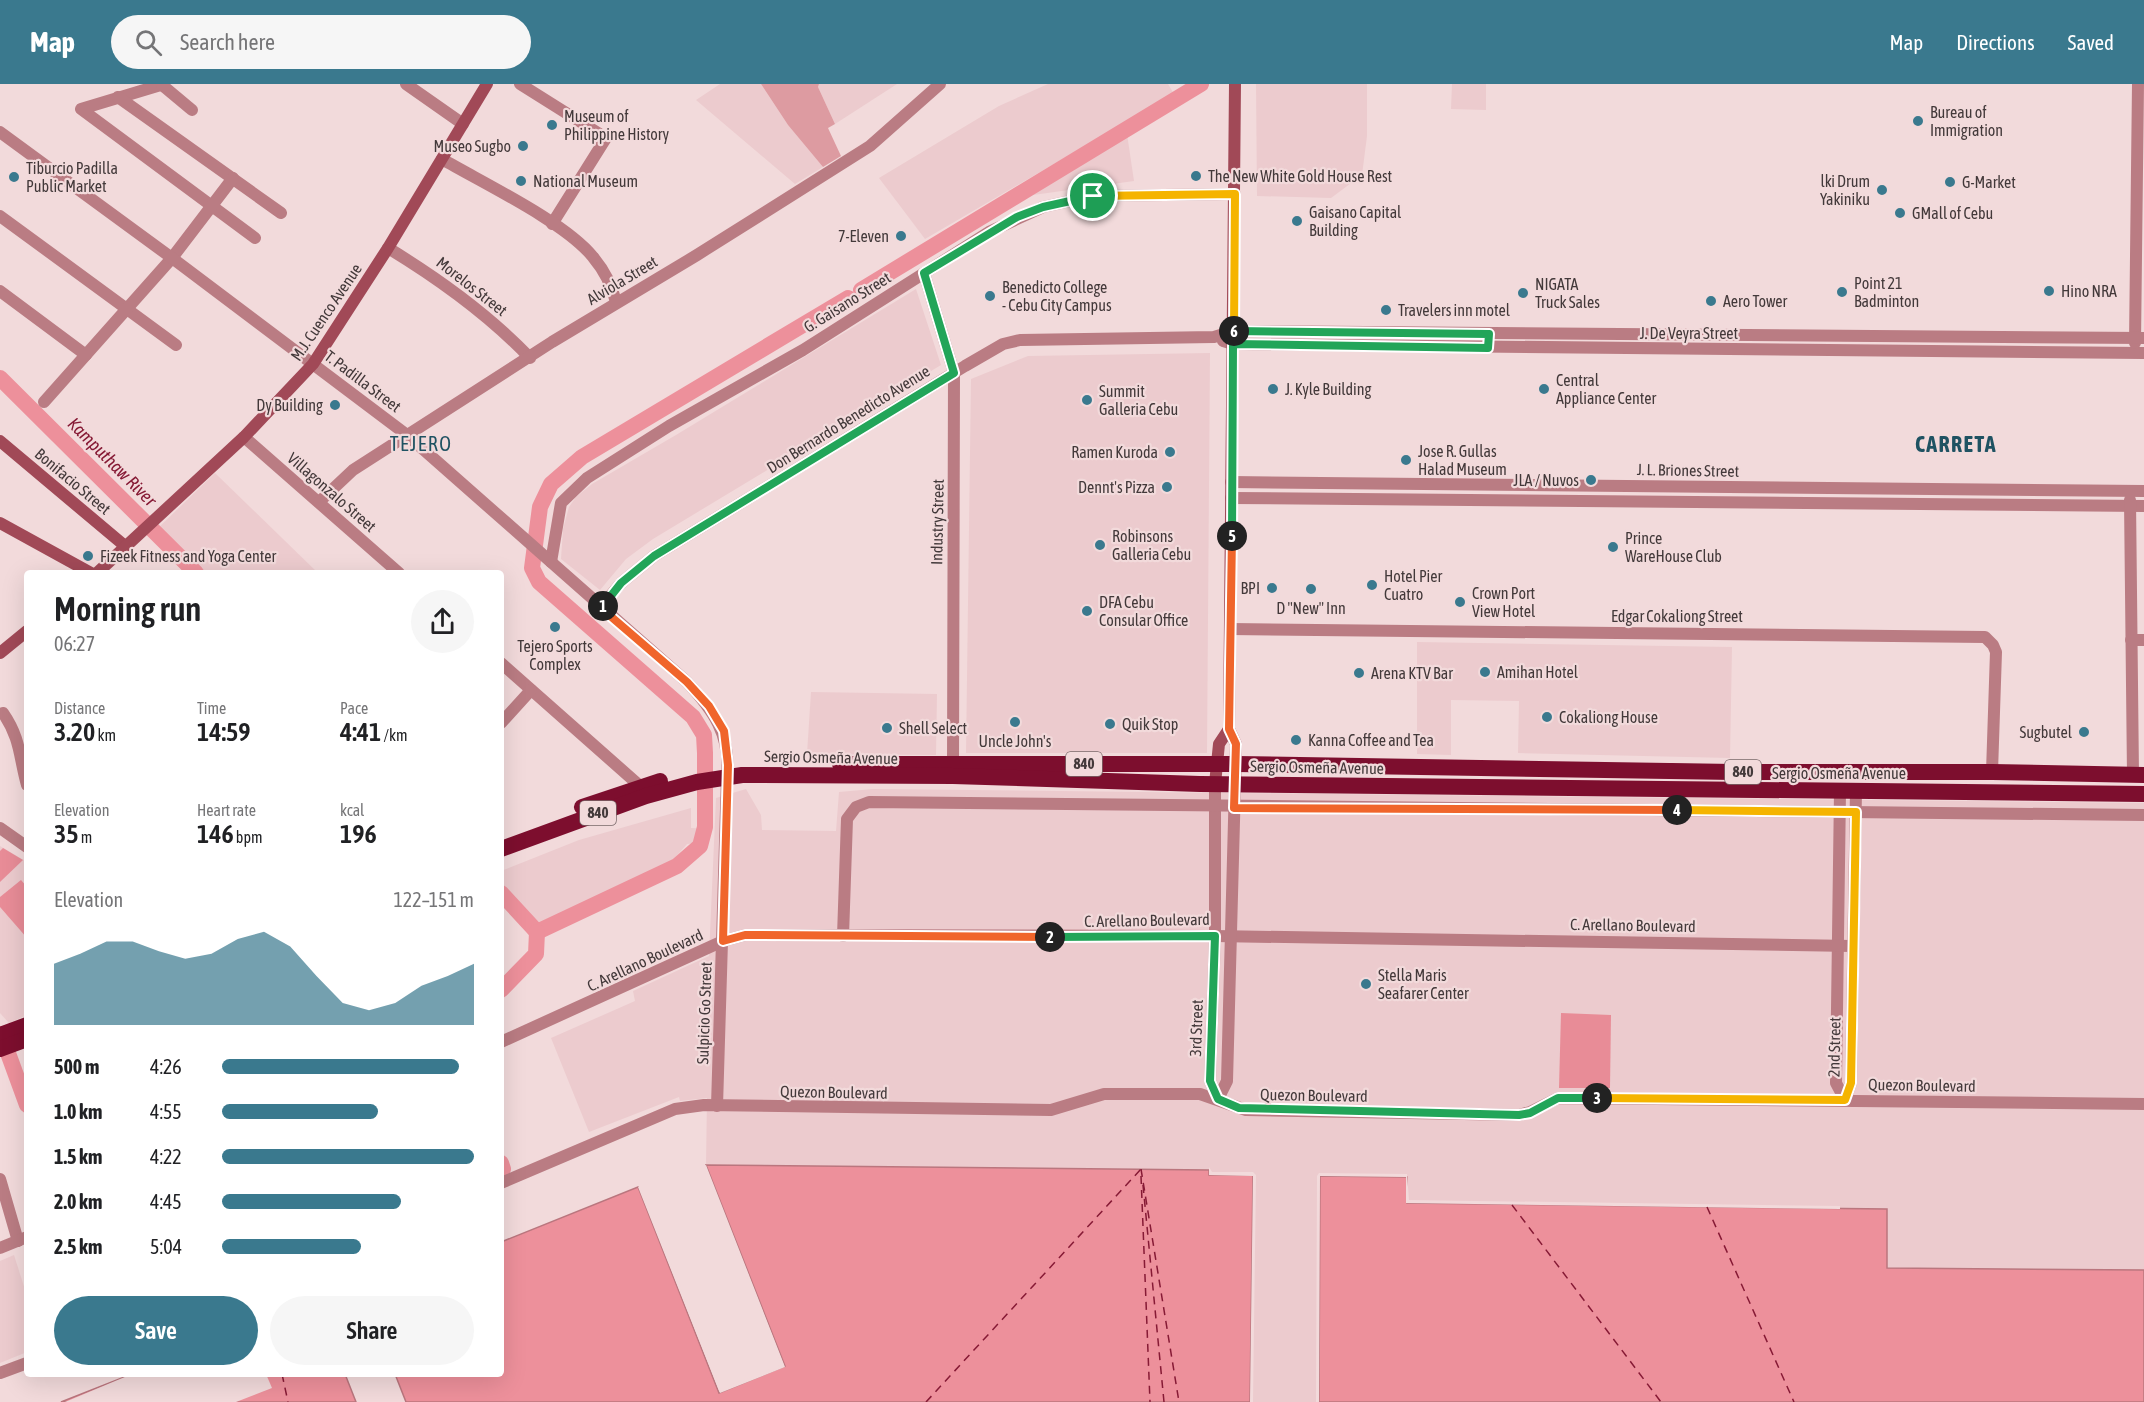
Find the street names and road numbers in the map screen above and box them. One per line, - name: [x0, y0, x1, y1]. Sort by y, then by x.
- street label: Alviola Street: [584, 252, 661, 308]
- street label: Morelos Street: [433, 253, 511, 319]
- street label: M.J. Cuenco Avenue: [287, 260, 365, 364]
- street label: G. Gaisano Street: [800, 268, 894, 336]
- street label: J. De Veyra Street: [1640, 324, 1739, 343]
- street label: T. Padilla Street: [321, 347, 405, 416]
- street label: Don Bernardo Benedicto Avenue: [763, 361, 933, 477]
- street label: Bonifacio Street: [32, 444, 115, 518]
- street label: Villagonzalo Street: [283, 449, 380, 536]
- street label: J. L. Briones Street: [1637, 460, 1740, 480]
- street label: Industry Street: [927, 478, 948, 565]
- street label: Edgar Cokaliong Street: [1611, 607, 1743, 626]
- street label: Sergio Osmeña Avenue: [764, 747, 898, 768]
- road number: 840: [1066, 752, 1102, 776]
- street label: Sergio Osmeña Avenue: [1250, 757, 1384, 778]
- road number: 840: [1725, 760, 1761, 784]
- street label: Sergio Osmeña Avenue: [1772, 764, 1906, 783]
- road number: 840: [580, 801, 616, 825]
- street label: C. Arellano Boulevard: [1084, 910, 1210, 930]
- street label: C. Arellano Boulevard: [1570, 915, 1696, 935]
- street label: C. Arellano Boulevard: [584, 925, 706, 995]
- street label: Sulpicio Go Street: [693, 961, 716, 1065]
- street label: 3rd Street: [1186, 999, 1206, 1057]
- street label: 2nd Street: [1824, 1016, 1844, 1077]
- street label: Quezon Boulevard: [1868, 1075, 1976, 1095]
- street label: Quezon Boulevard: [780, 1082, 888, 1102]
- street label: Quezon Boulevard: [1260, 1085, 1368, 1105]

